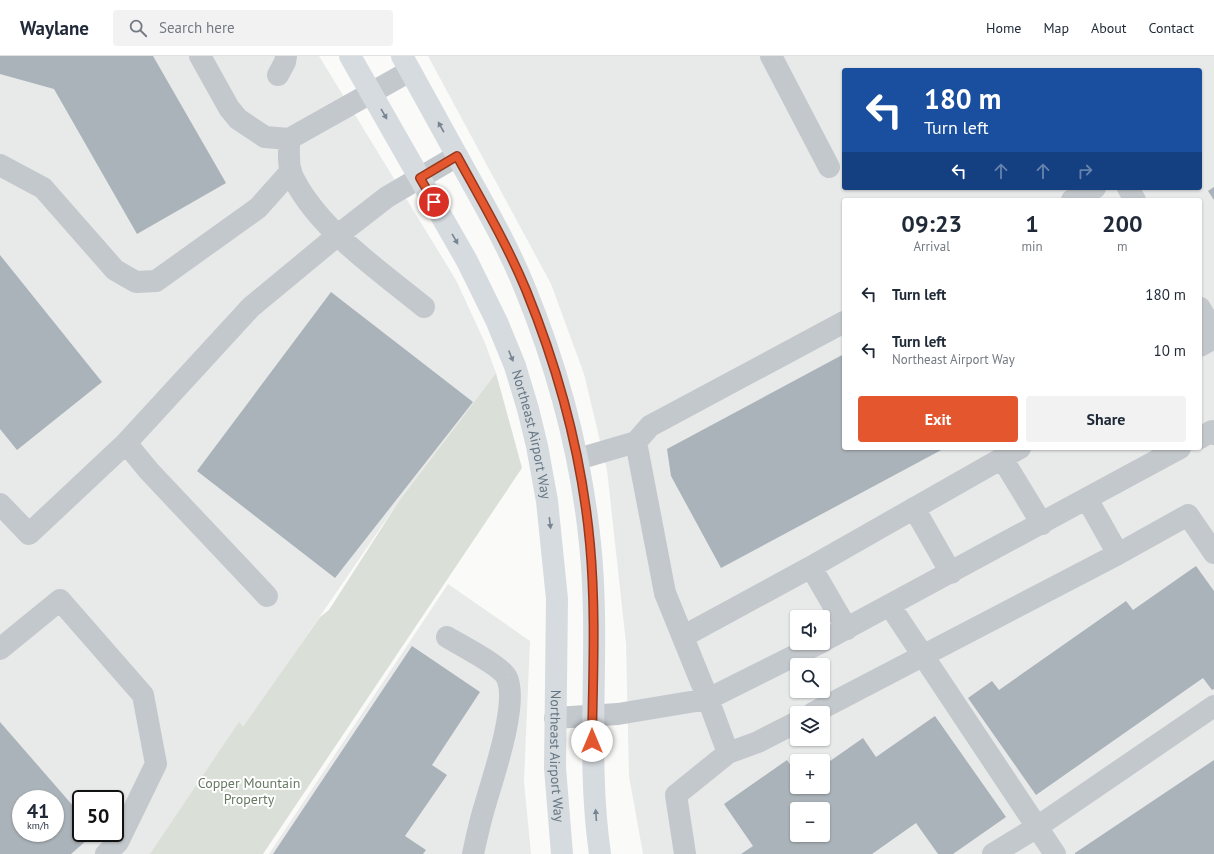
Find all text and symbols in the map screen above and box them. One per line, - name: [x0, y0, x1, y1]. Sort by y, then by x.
- search box: [113, 10, 393, 46]
- text: Waylane: [20, 16, 89, 40]
- icon: search: [127, 17, 149, 39]
- text: Search here: [159, 18, 235, 37]
- text: Home: [986, 19, 1021, 37]
- text: Map: [1043, 19, 1069, 37]
- text: About: [1091, 19, 1127, 37]
- text: Contact: [1149, 19, 1194, 37]
- text: 180 m: [924, 80, 1001, 117]
- icon: left: [858, 84, 910, 136]
- one-way arrow: [380, 108, 387, 120]
- text: Turn left: [924, 116, 989, 139]
- one-way arrow: [438, 122, 445, 133]
- icon: left: [948, 160, 970, 182]
- icon: ahead: [990, 160, 1012, 182]
- icon: ahead: [1032, 160, 1054, 182]
- icon: right: [1074, 160, 1096, 182]
- pin: [417, 185, 451, 219]
- icon: arrive: [423, 191, 445, 213]
- text: 09:23: [901, 208, 962, 239]
- text: 1: [1025, 208, 1039, 239]
- text: 200: [1102, 208, 1143, 239]
- one-way arrow: [451, 233, 458, 245]
- text: Arrival: [914, 238, 950, 255]
- text: min: [1021, 238, 1043, 255]
- text: m: [1117, 238, 1128, 255]
- icon: left: [858, 283, 880, 305]
- text: Turn left: [892, 285, 946, 304]
- text: 180 m: [1145, 285, 1186, 304]
- text: Turn left: [892, 332, 946, 351]
- icon: left: [858, 339, 880, 361]
- text: 10 m: [1153, 341, 1186, 360]
- one-way arrow: [508, 351, 514, 362]
- text: Northeast Airport Way: [892, 351, 1015, 368]
- street label: Northeast Airport Way: [508, 367, 556, 501]
- button: Exit: [858, 396, 1018, 442]
- button: Share: [1026, 396, 1186, 442]
- one-way arrow: [547, 517, 553, 529]
- map controls: [790, 610, 830, 842]
- button: sound: [790, 610, 830, 650]
- button: search: [790, 658, 830, 698]
- street label: Northeast Airport Way: [546, 690, 568, 823]
- button: layers: [790, 706, 830, 746]
- position arrow: [571, 720, 613, 762]
- button: +: [790, 754, 830, 794]
- park label: Copper Mountain Property: [198, 774, 300, 808]
- speed limit sign: 50: [72, 790, 124, 842]
- text: 41: [27, 798, 49, 824]
- button: −: [790, 802, 830, 842]
- one-way arrow: [592, 809, 599, 821]
- text: km/h: [27, 819, 49, 832]

